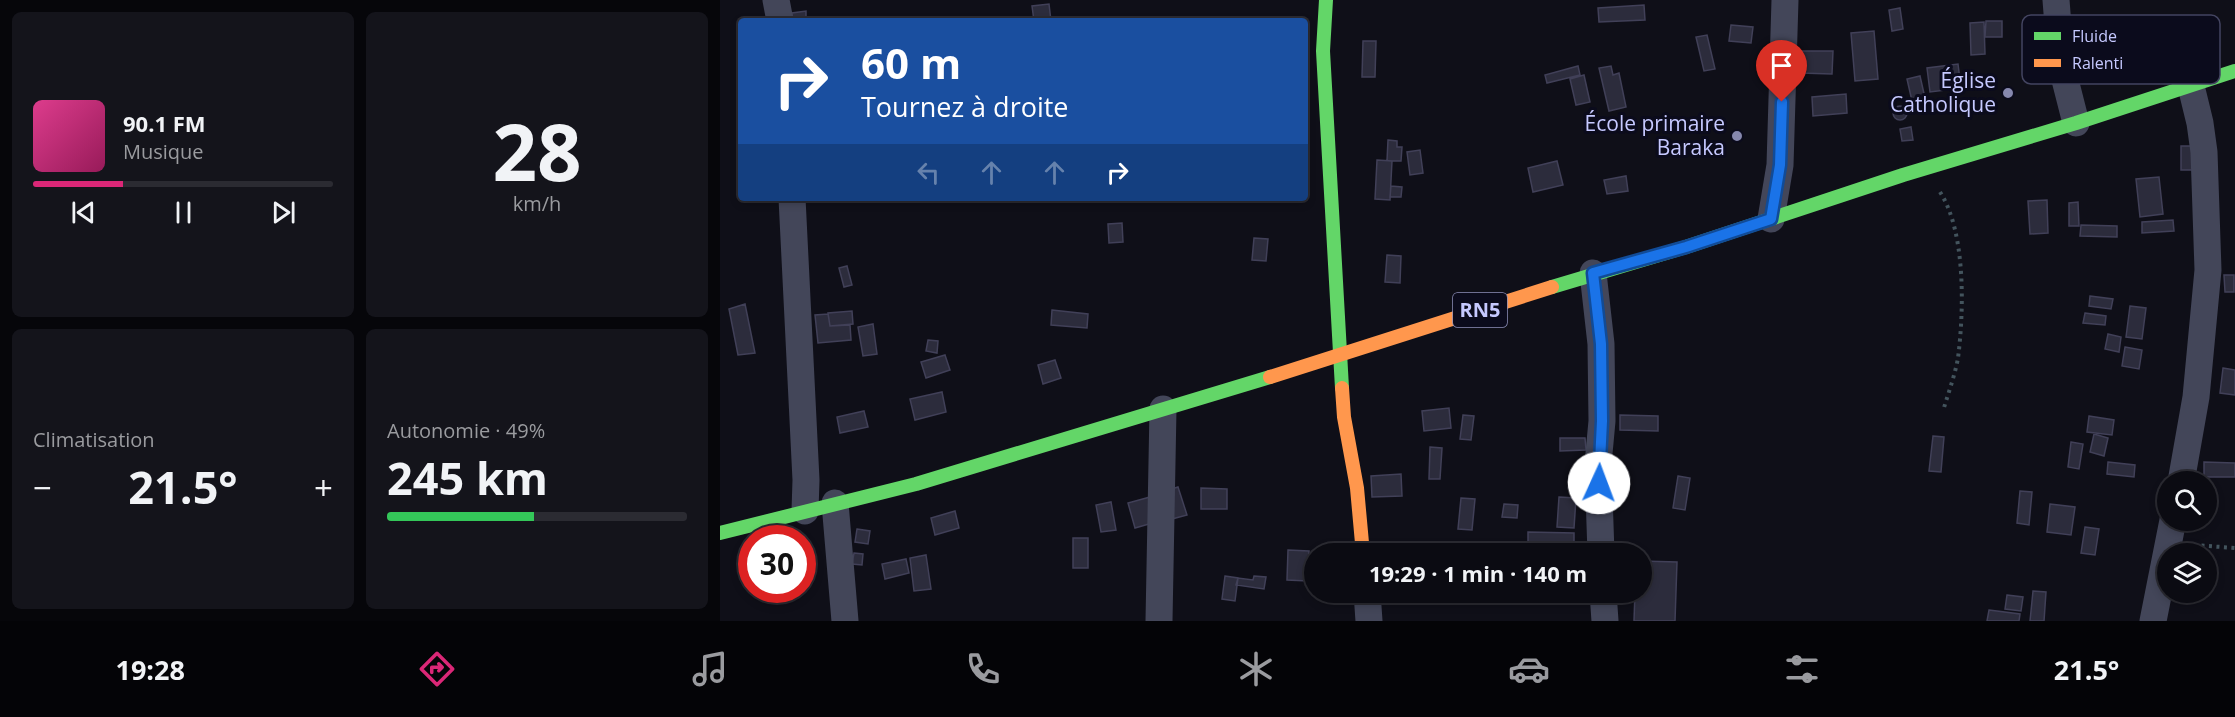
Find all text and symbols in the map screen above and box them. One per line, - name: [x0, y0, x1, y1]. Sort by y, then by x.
- legend: [2022, 15, 2220, 84]
- text: Fluide: [2072, 25, 2117, 47]
- text: 60 m: [861, 34, 961, 91]
- pin: [1756, 40, 1807, 102]
- icon: right: [762, 42, 840, 120]
- icon: arrive: [1765, 49, 1798, 82]
- text: Ralenti: [2072, 52, 2123, 74]
- place label: Église Catholique: [1890, 66, 1996, 118]
- marker: Église Catholique: [2001, 86, 2015, 100]
- text: Tournez à droite: [861, 88, 1069, 125]
- text: 28: [492, 98, 582, 204]
- text: 90.1 FM: [123, 108, 206, 138]
- place label: École primaire Baraka: [1585, 109, 1725, 161]
- marker: École primaire Baraka: [1730, 129, 1744, 143]
- text: Musique: [123, 138, 204, 165]
- icon: left: [912, 156, 945, 189]
- icon: ahead: [975, 156, 1008, 189]
- icon: ahead: [1038, 156, 1071, 189]
- icon: right: [1101, 156, 1134, 189]
- text: km/h: [513, 190, 561, 217]
- icon: previous: [67, 196, 100, 229]
- icon: pause: [167, 196, 200, 229]
- icon: next: [267, 196, 300, 229]
- road number: RN5: [1453, 293, 1507, 327]
- text: Autonomie · 49%: [387, 417, 545, 444]
- text: Climatisation: [33, 426, 155, 453]
- text: 245 km: [387, 447, 548, 508]
- position arrow: [1567, 451, 1631, 515]
- text: 21.5°: [128, 456, 238, 517]
- text: −: [33, 465, 52, 510]
- text: +: [314, 465, 333, 510]
- map controls: [2157, 471, 2217, 603]
- button: search: [2157, 471, 2217, 531]
- speed limit sign: 30: [738, 525, 816, 603]
- button: layers: [2157, 543, 2217, 603]
- text: 19:29 · 1 min · 140 m: [1369, 558, 1587, 588]
- icon: directions: [416, 648, 458, 690]
- icon: music: [689, 648, 731, 690]
- icon: phone: [962, 648, 1004, 690]
- icon: climate: [1235, 648, 1277, 690]
- icon: car: [1508, 648, 1550, 690]
- icon: filters: [1781, 648, 1823, 690]
- text: 19:28: [115, 651, 185, 688]
- text: 21.5°: [2054, 651, 2119, 688]

